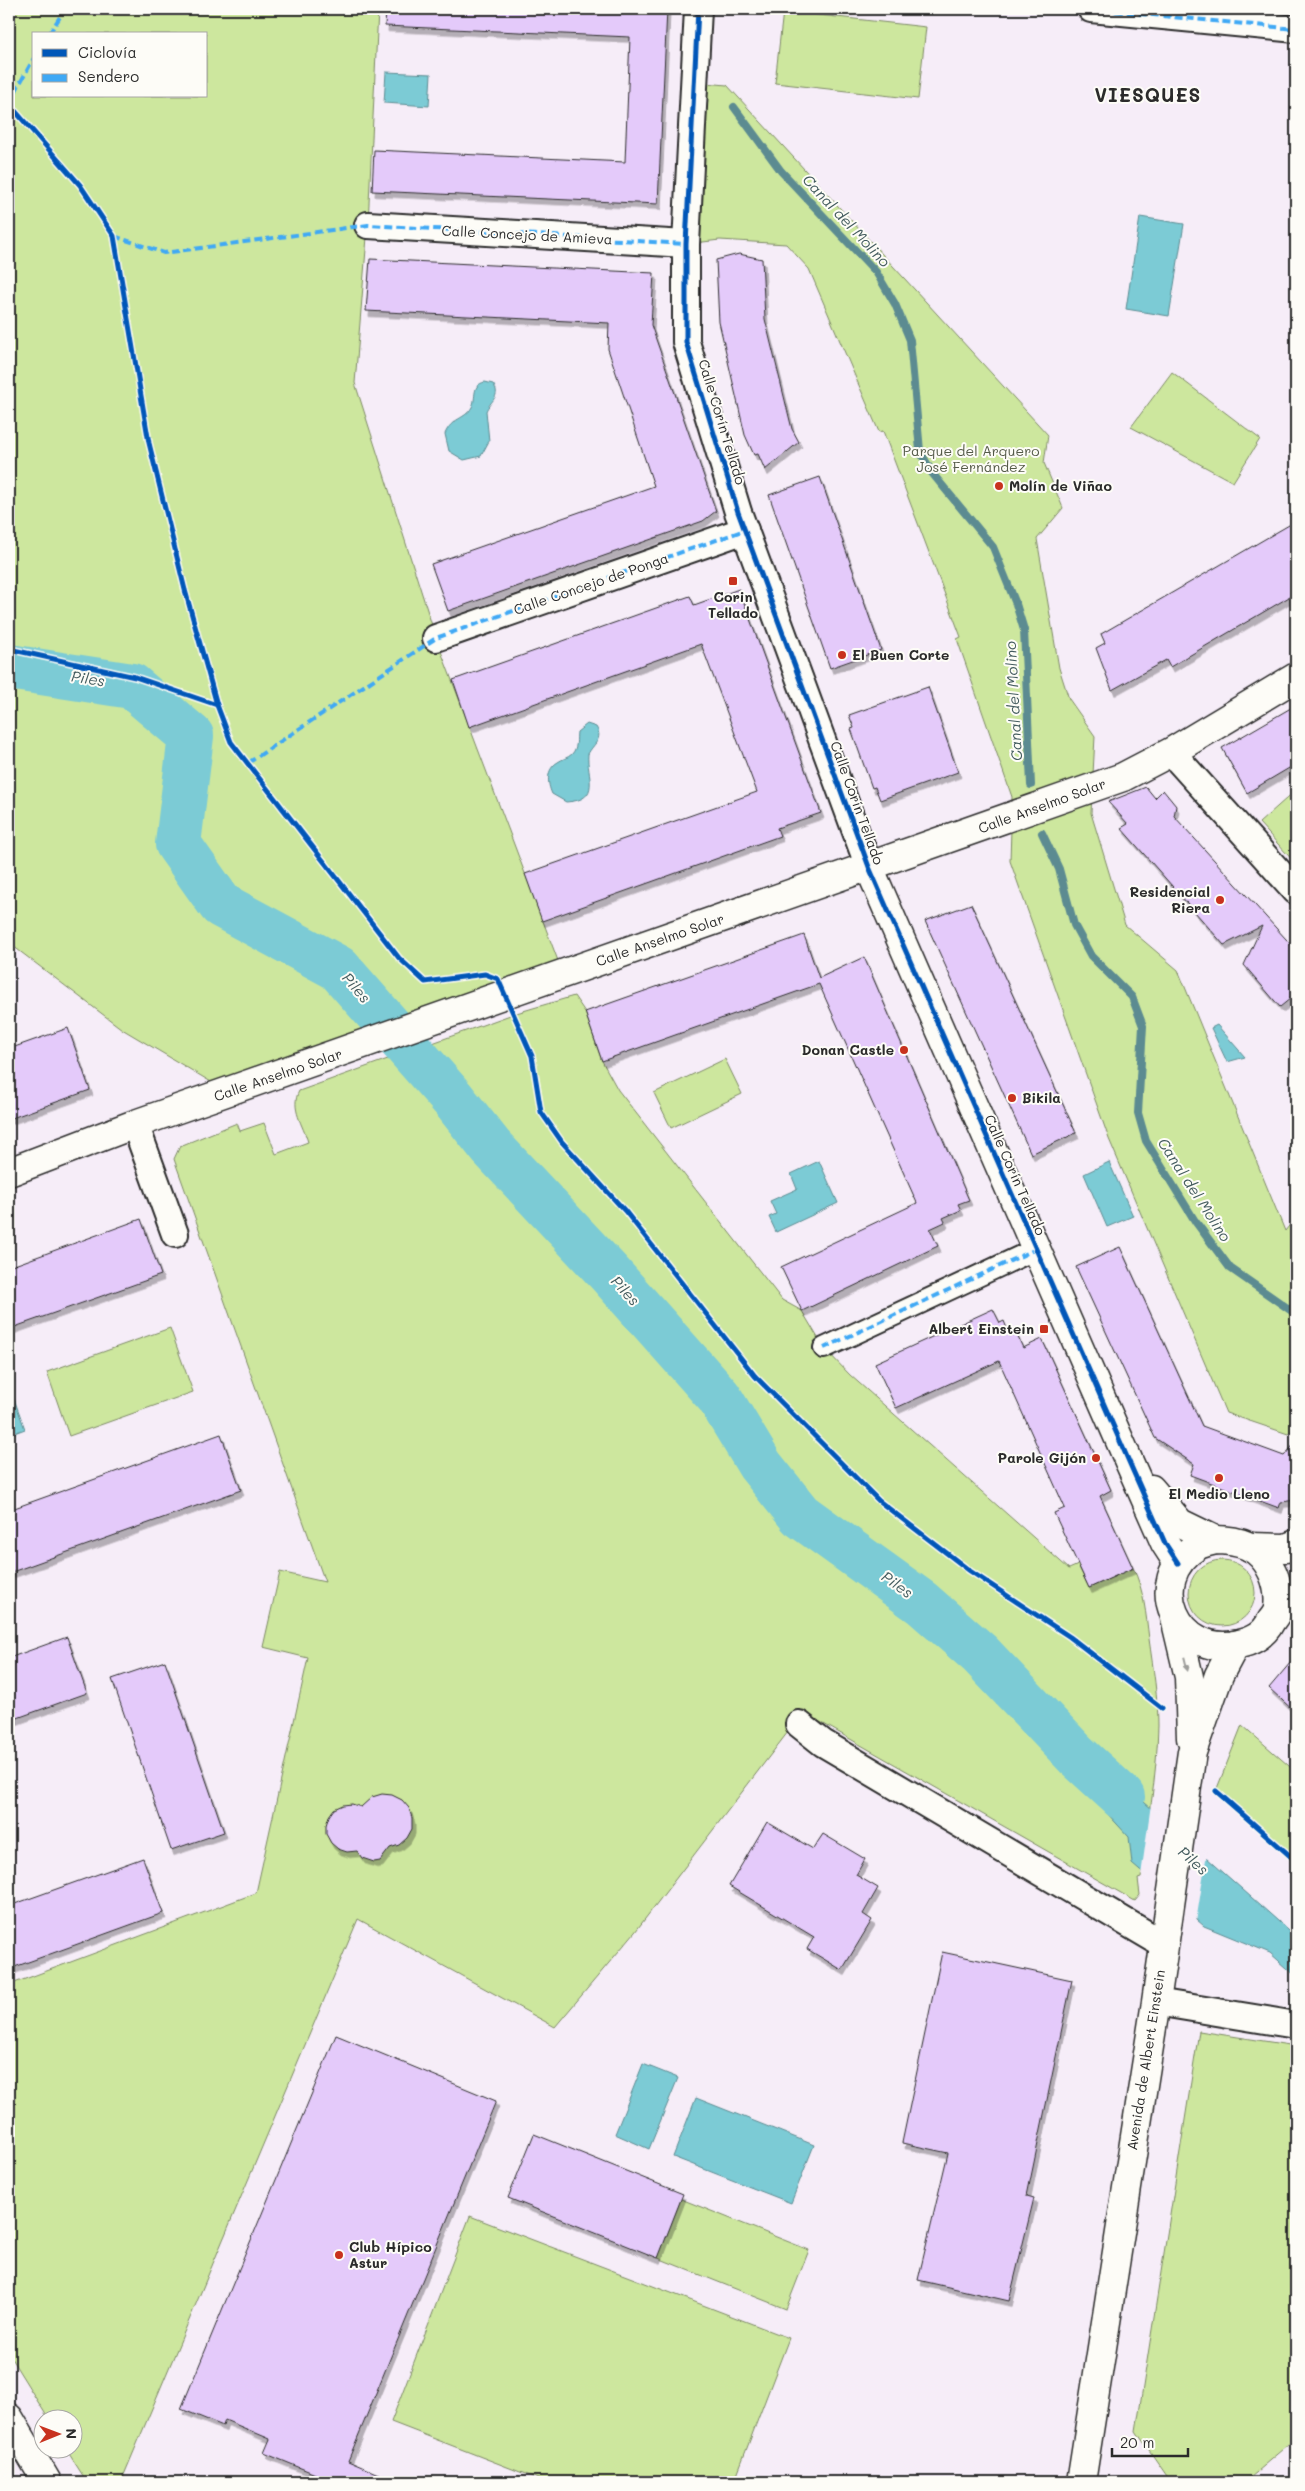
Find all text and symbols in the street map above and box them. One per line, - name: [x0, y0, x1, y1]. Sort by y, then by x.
- legend: [32, 32, 208, 98]
- text: Ciclovía: [78, 42, 137, 62]
- text: Sendero: [78, 66, 139, 86]
- district label: VIESQUES: [1094, 82, 1202, 107]
- water label: Canal del Molino: [798, 170, 895, 271]
- street label: Calle Concejo de Amieva: [441, 221, 613, 248]
- street label: Calle Corín Tellado: [694, 357, 751, 487]
- park label: Parque del Arquero José Fernández: [903, 441, 1039, 476]
- place label: Molín de Viñao: [1009, 476, 1112, 495]
- marker: Molín de Viñao: [993, 480, 1005, 492]
- street label: Calle Concejo de Ponga: [511, 548, 671, 619]
- marker: Corin Tellado: [727, 575, 739, 587]
- place label: Corin Tellado: [708, 587, 759, 622]
- water label: Canal del Molino: [1000, 640, 1026, 762]
- place label: El Buen Corte: [852, 645, 949, 664]
- marker: El Buen Corte: [836, 649, 848, 661]
- water label: Piles: [70, 665, 107, 691]
- street label: Calle Corín Tellado: [826, 738, 889, 867]
- street label: Calle Anselmo Solar: [975, 774, 1108, 837]
- place label: Residencial Riera: [1129, 882, 1210, 917]
- marker: Residencial Riera: [1214, 894, 1226, 906]
- street label: Calle Anselmo Solar: [593, 909, 727, 970]
- water label: Piles: [338, 968, 375, 1007]
- place label: Donan Castle: [801, 1040, 894, 1059]
- street label: Calle Anselmo Solar: [211, 1044, 345, 1105]
- marker: Donan Castle: [898, 1044, 910, 1056]
- place label: Bikila: [1022, 1088, 1061, 1107]
- marker: Bikila: [1006, 1092, 1018, 1104]
- street label: Calle Corín Tellado: [980, 1111, 1051, 1238]
- water label: Canal del Molino: [1154, 1134, 1236, 1245]
- water label: Piles: [607, 1271, 645, 1310]
- place label: Albert Einstein: [929, 1319, 1034, 1338]
- marker: Albert Einstein: [1038, 1323, 1050, 1335]
- place label: Parole Gijón: [998, 1448, 1086, 1467]
- marker: Parole Gijón: [1090, 1452, 1102, 1464]
- marker: El Medio Lleno: [1213, 1472, 1225, 1484]
- place label: El Medio Lleno: [1168, 1484, 1270, 1503]
- water label: Piles: [878, 1566, 917, 1602]
- one-way arrow: [1182, 1657, 1190, 1672]
- water label: Piles: [1174, 1841, 1213, 1879]
- street label: Avenida de Albert Einstein: [1122, 1968, 1169, 2152]
- place label: Club Hípico Astur: [349, 2237, 432, 2272]
- marker: Club Hípico Astur: [333, 2249, 345, 2261]
- north arrow: [32, 2408, 82, 2458]
- scale bar: [1112, 2426, 1189, 2458]
- text: N: [62, 2428, 81, 2439]
- text: 20 m: [1120, 2432, 1154, 2452]

